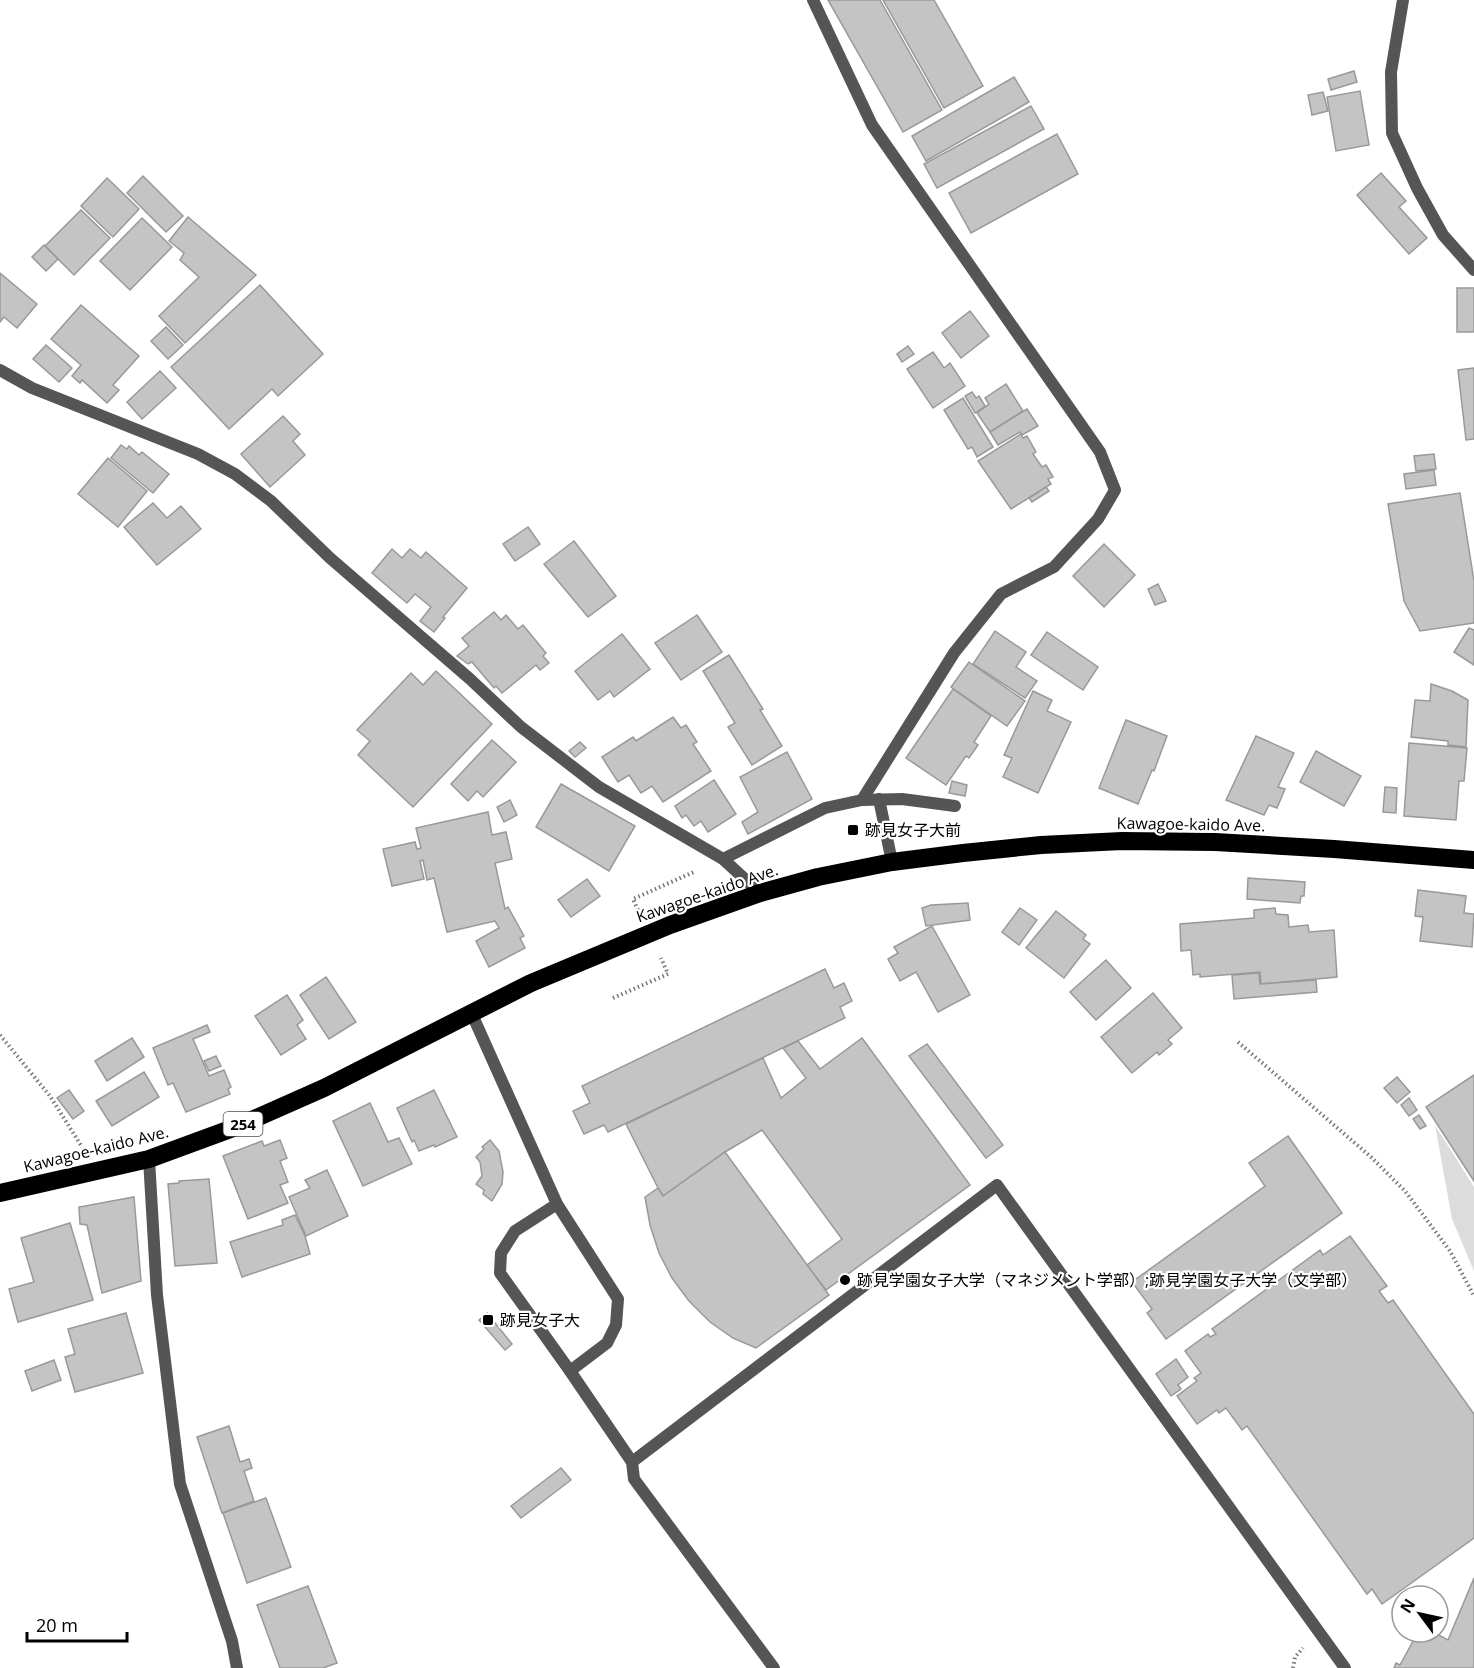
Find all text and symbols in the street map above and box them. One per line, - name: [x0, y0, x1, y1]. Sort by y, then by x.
- street label: Kawagoe-kaido Ave.: [1117, 812, 1265, 836]
- place label: 跡見女子大前: [865, 819, 961, 841]
- marker: 跡見女子大前: [846, 823, 860, 837]
- street label: Kawagoe-kaido Ave.: [633, 858, 781, 928]
- road number: 254: [224, 1112, 262, 1136]
- street label: Kawagoe-kaido Ave.: [21, 1120, 171, 1178]
- place label: 跡見学園女子大学（マネジメント学部）;跡見学園女子大学（文学部）: [857, 1269, 1357, 1291]
- marker: 跡見学園女子大学（マネジメント学部）;跡見学園女子大学（文学部）: [838, 1273, 852, 1287]
- place label: 跡見女子大: [500, 1309, 580, 1331]
- marker: 跡見女子大: [481, 1313, 495, 1327]
- north arrow: [1390, 1584, 1450, 1644]
- text: N: [1395, 1594, 1420, 1617]
- scale bar: [27, 1605, 128, 1643]
- text: 20 m: [36, 1613, 78, 1637]

